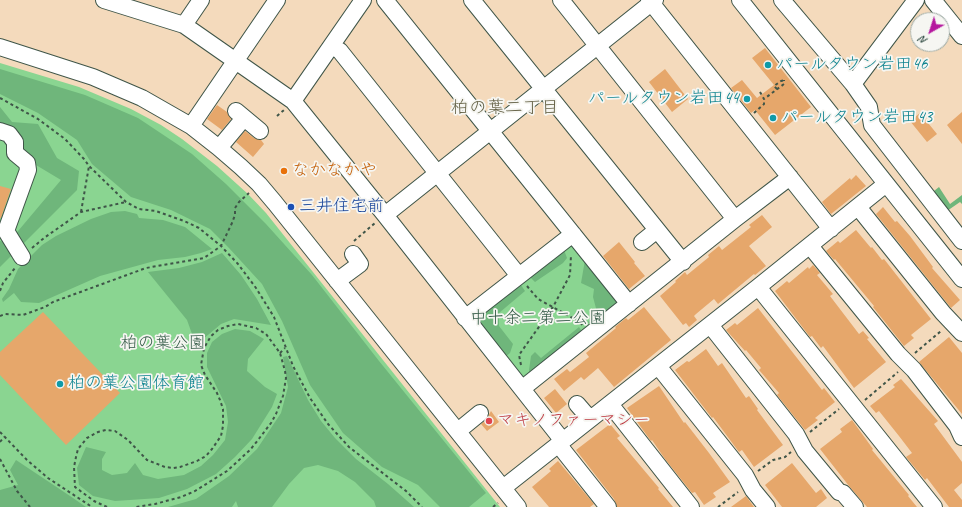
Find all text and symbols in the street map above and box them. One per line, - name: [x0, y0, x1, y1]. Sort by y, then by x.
- north arrow: [910, 12, 950, 52]
- text: N: [916, 33, 930, 48]
- place label: パールタウン岩田46: [776, 55, 927, 75]
- marker: パールタウン岩田46: [763, 60, 773, 70]
- place label: パールタウン岩田44: [588, 89, 739, 109]
- marker: パールタウン岩田44: [742, 94, 752, 104]
- district label: 柏の葉二丁目: [451, 97, 559, 119]
- place label: パールタウン岩田43: [781, 108, 932, 128]
- marker: パールタウン岩田43: [768, 113, 778, 123]
- place label: なかなかや: [292, 161, 377, 181]
- marker: なかなかや: [279, 166, 289, 176]
- place label: 三井住宅前: [299, 197, 384, 217]
- marker: 三井住宅前: [286, 202, 296, 212]
- park label: 中十余二第二公園: [470, 309, 606, 329]
- park label: 柏の葉公園: [121, 334, 205, 354]
- place label: 柏の葉公園体育館: [68, 374, 204, 394]
- marker: 柏の葉公園体育館: [55, 379, 65, 389]
- place label: マキノファーマシー: [497, 411, 650, 431]
- marker: マキノファーマシー: [484, 416, 494, 426]

